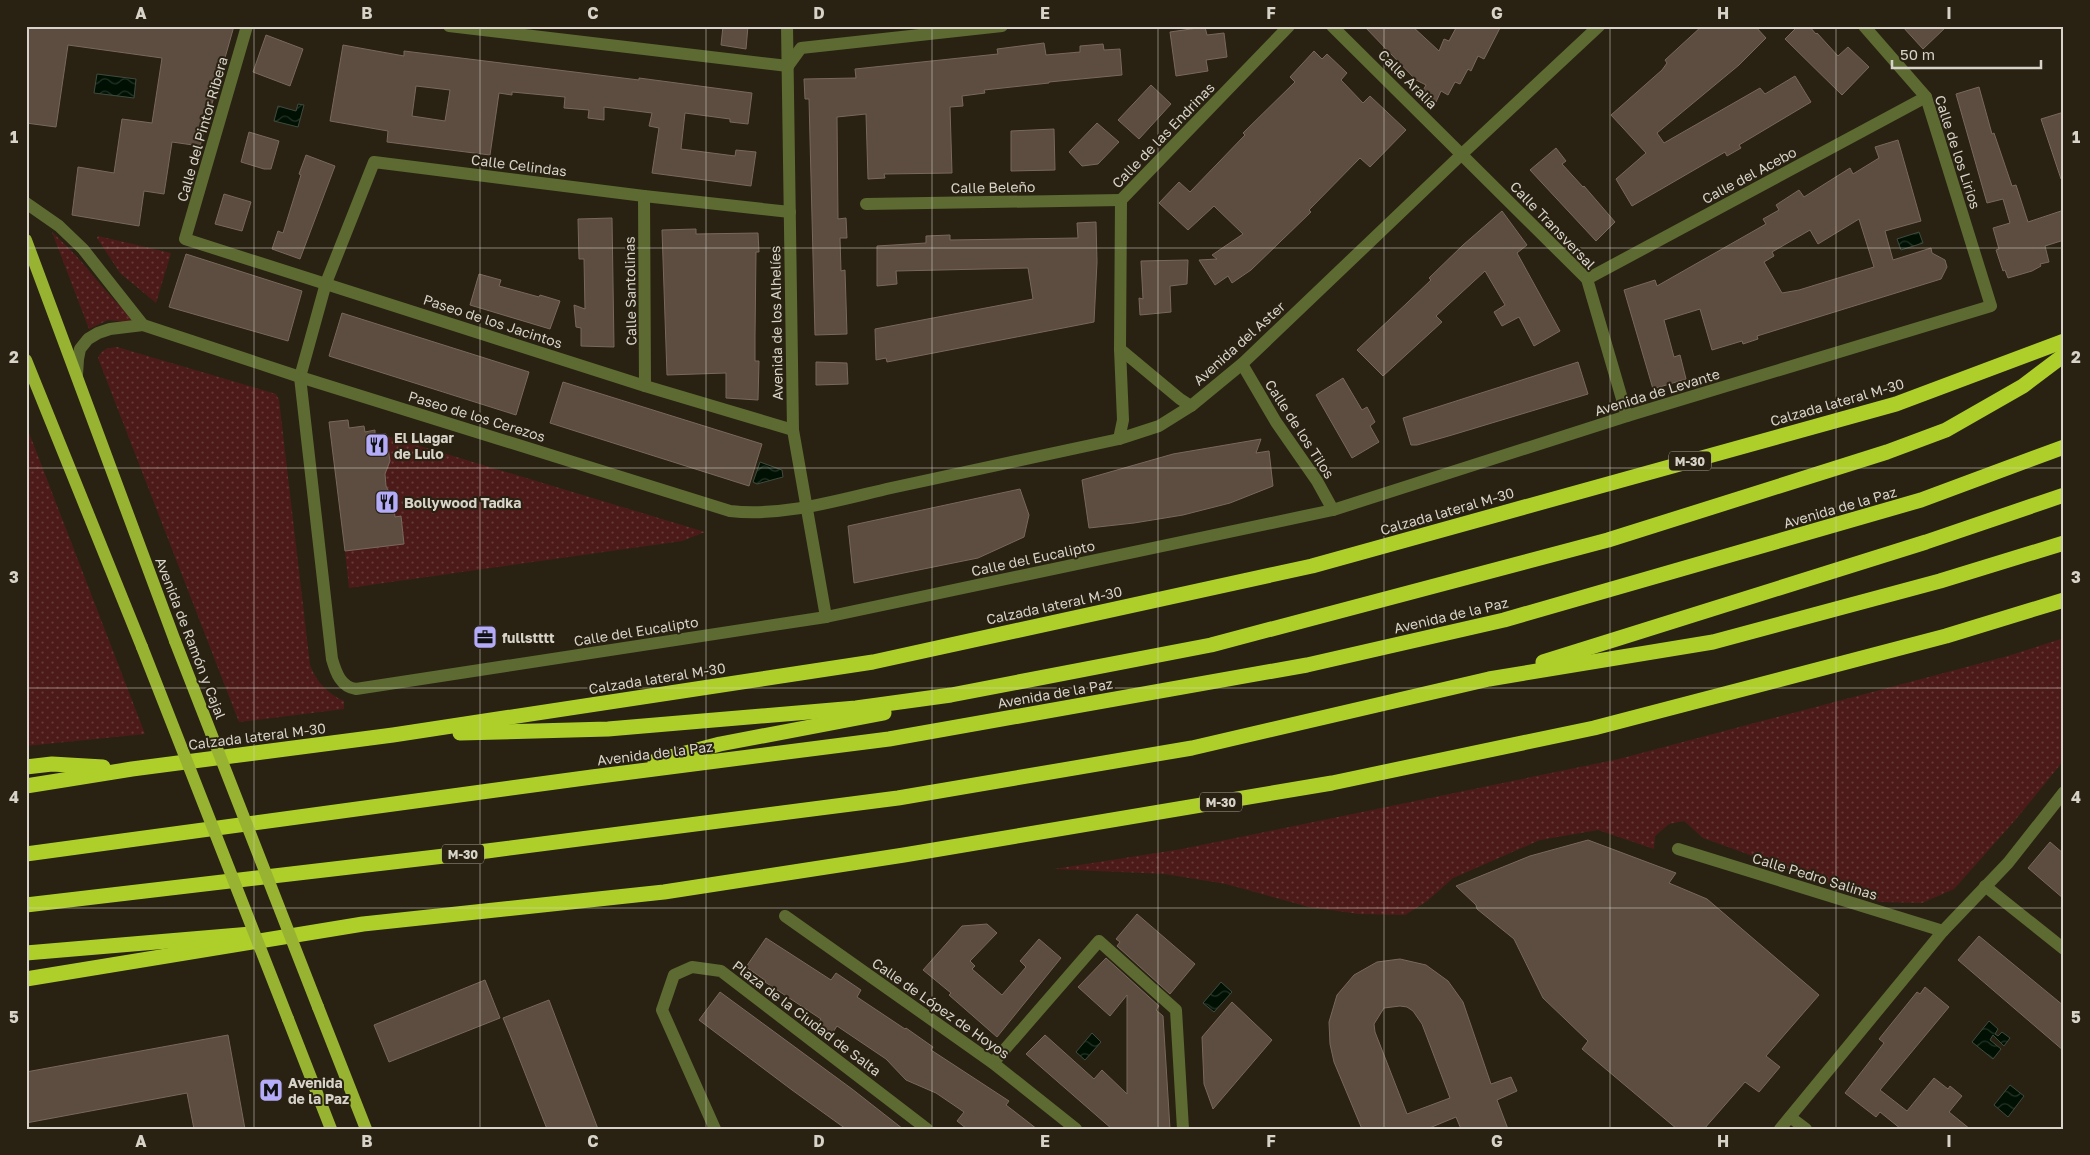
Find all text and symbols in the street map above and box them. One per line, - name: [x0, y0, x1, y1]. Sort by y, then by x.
- text: A: [135, 3, 147, 23]
- text: B: [361, 3, 373, 23]
- text: C: [587, 3, 599, 23]
- text: D: [813, 3, 825, 23]
- text: E: [1040, 3, 1050, 23]
- text: F: [1266, 3, 1276, 23]
- text: G: [1491, 3, 1503, 23]
- text: H: [1717, 3, 1729, 23]
- text: I: [1946, 3, 1952, 23]
- scale bar: [1892, 38, 2041, 70]
- text: 50 m: [1900, 45, 1935, 63]
- street label: Calle Aralia: [1375, 46, 1441, 112]
- street label: Calle del Pintor Ribera: [173, 54, 231, 204]
- street label: Calle de las Endrinas: [1108, 79, 1218, 191]
- street label: Calle de los Lirios: [1932, 93, 1984, 211]
- text: 1: [10, 127, 18, 147]
- text: 1: [2072, 127, 2080, 147]
- street label: Calle del Acebo: [1699, 143, 1799, 207]
- street label: Calle Celindas: [470, 151, 568, 179]
- street label: Calle Beleño: [950, 178, 1036, 196]
- street label: Calle Transversal: [1507, 178, 1599, 272]
- street label: Calle Santolinas: [621, 236, 639, 346]
- street label: Avenida de los Alhelíes: [766, 246, 786, 400]
- street label: Paseo de los Jacintos: [421, 290, 565, 352]
- street label: Avenida del Aster: [1190, 297, 1289, 389]
- text: 2: [9, 347, 19, 367]
- text: 2: [2071, 347, 2081, 367]
- street label: Avenida de Levante: [1592, 365, 1722, 419]
- street label: Calzada lateral M-30: [1768, 375, 1906, 429]
- street label: Calle de los Tilos: [1262, 376, 1338, 482]
- street label: Paseo de los Cerezos: [406, 387, 548, 445]
- place label: El Llagar de Lulo: [394, 429, 454, 462]
- restaurant icon: El Llagar de Lulo: [364, 432, 390, 458]
- road number: M-30: [1669, 452, 1711, 471]
- street label: Avenida de la Paz: [1782, 483, 1898, 531]
- street label: Calzada lateral M-30: [1378, 484, 1516, 538]
- restaurant icon: Bollywood Tadka: [374, 489, 400, 515]
- place label: Bollywood Tadka: [404, 494, 521, 511]
- street label: Calle del Eucalipto: [970, 537, 1096, 579]
- street label: Avenida de Ramón y Cajal: [152, 555, 230, 721]
- text: 3: [9, 567, 19, 587]
- text: 3: [2071, 567, 2081, 587]
- street label: Calzada lateral M-30: [984, 582, 1124, 628]
- street label: Avenida de la Paz: [1392, 594, 1510, 636]
- street label: Calle del Eucalipto: [572, 613, 700, 649]
- office icon: fullstttt: [472, 624, 498, 650]
- place label: fullstttt: [502, 629, 555, 646]
- street label: Calzada lateral M-30: [587, 659, 727, 697]
- street label: Avenida de la Paz: [996, 674, 1114, 712]
- street label: Calzada lateral M-30: [187, 719, 327, 753]
- street label: Avenida de la Paz: [596, 737, 714, 769]
- text: 4: [9, 787, 19, 807]
- text: 4: [2071, 787, 2081, 807]
- road number: M-30: [1200, 792, 1242, 812]
- road number: M-30: [442, 844, 484, 864]
- street label: Calle Pedro Salinas: [1750, 849, 1880, 903]
- street label: Calle de López de Hoyos: [869, 954, 1013, 1062]
- street label: Plaza de la Ciudad de Salta: [729, 957, 885, 1079]
- text: 5: [9, 1007, 19, 1027]
- text: 5: [2071, 1007, 2081, 1027]
- place label: Avenida de la Paz: [288, 1074, 349, 1107]
- metro station icon: Avenida de la Paz: [258, 1077, 284, 1103]
- text: A: [135, 1131, 147, 1151]
- text: B: [361, 1131, 373, 1151]
- text: C: [587, 1131, 599, 1151]
- text: D: [813, 1131, 825, 1151]
- text: E: [1040, 1131, 1050, 1151]
- text: F: [1266, 1131, 1276, 1151]
- text: G: [1491, 1131, 1503, 1151]
- text: H: [1717, 1131, 1729, 1151]
- text: I: [1946, 1131, 1952, 1151]

